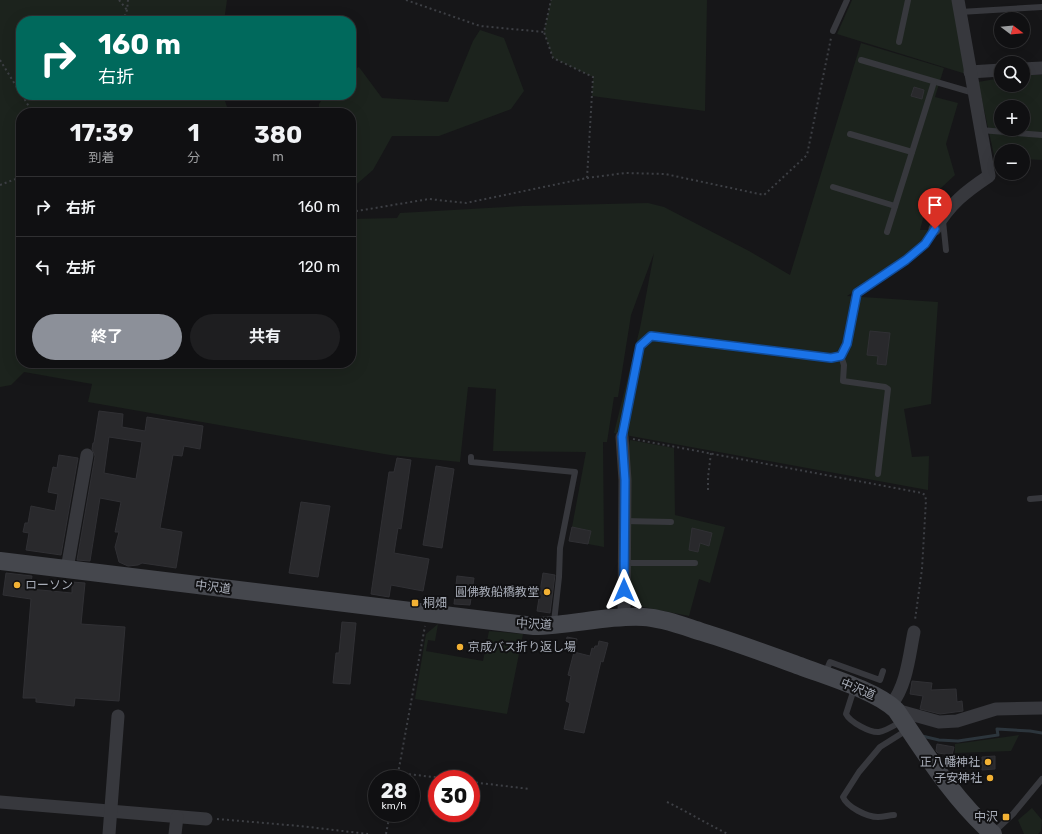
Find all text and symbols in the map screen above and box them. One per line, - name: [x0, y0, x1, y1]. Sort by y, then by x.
- north arrow: [994, 12, 1030, 48]
- map controls: [994, 12, 1030, 180]
- text: 160 m: [98, 28, 181, 61]
- icon: right: [32, 32, 84, 84]
- button: search: [994, 56, 1030, 92]
- text: 右折: [98, 66, 134, 88]
- button: +: [994, 100, 1030, 136]
- text: 17:39: [70, 119, 134, 147]
- text: 1: [188, 119, 200, 147]
- text: 380: [254, 121, 302, 149]
- button: −: [994, 144, 1030, 180]
- text: m: [272, 149, 284, 164]
- text: 到着: [89, 150, 115, 165]
- text: 分: [187, 150, 200, 165]
- pin: [918, 188, 952, 229]
- icon: arrive: [924, 194, 946, 216]
- icon: right: [32, 196, 54, 218]
- text: 160 m: [298, 198, 340, 216]
- text: 右折: [66, 199, 96, 217]
- icon: left: [32, 256, 54, 278]
- text: 120 m: [298, 258, 340, 276]
- text: 左折: [66, 259, 96, 277]
- button: 終了: [32, 314, 182, 360]
- button: 共有: [190, 314, 340, 360]
- position arrow: [603, 569, 645, 611]
- place label: ローソン: [25, 578, 73, 592]
- street label: 中沢道: [194, 578, 232, 596]
- marker: ローソン: [12, 580, 22, 590]
- place label: 圓佛教船橋教堂: [455, 585, 539, 599]
- marker: 圓佛教船橋教堂: [542, 587, 552, 597]
- place label: 桐畑: [423, 596, 447, 610]
- marker: 桐畑: [410, 598, 420, 608]
- street label: 中沢道: [516, 616, 552, 632]
- place label: 京成バス折り返し場: [468, 640, 576, 654]
- marker: 京成バス折り返し場: [455, 642, 465, 652]
- street label: 中沢道: [839, 676, 877, 702]
- place label: 正八幡神社: [920, 755, 980, 769]
- marker: 正八幡神社: [983, 757, 993, 767]
- speed limit sign: 30: [428, 770, 480, 822]
- place label: 子安神社: [934, 771, 982, 785]
- marker: 子安神社: [985, 773, 995, 783]
- text: 28: [381, 779, 407, 803]
- text: km/h: [382, 800, 406, 812]
- place label: 中沢: [974, 810, 998, 824]
- marker: 中沢: [1001, 812, 1011, 822]

